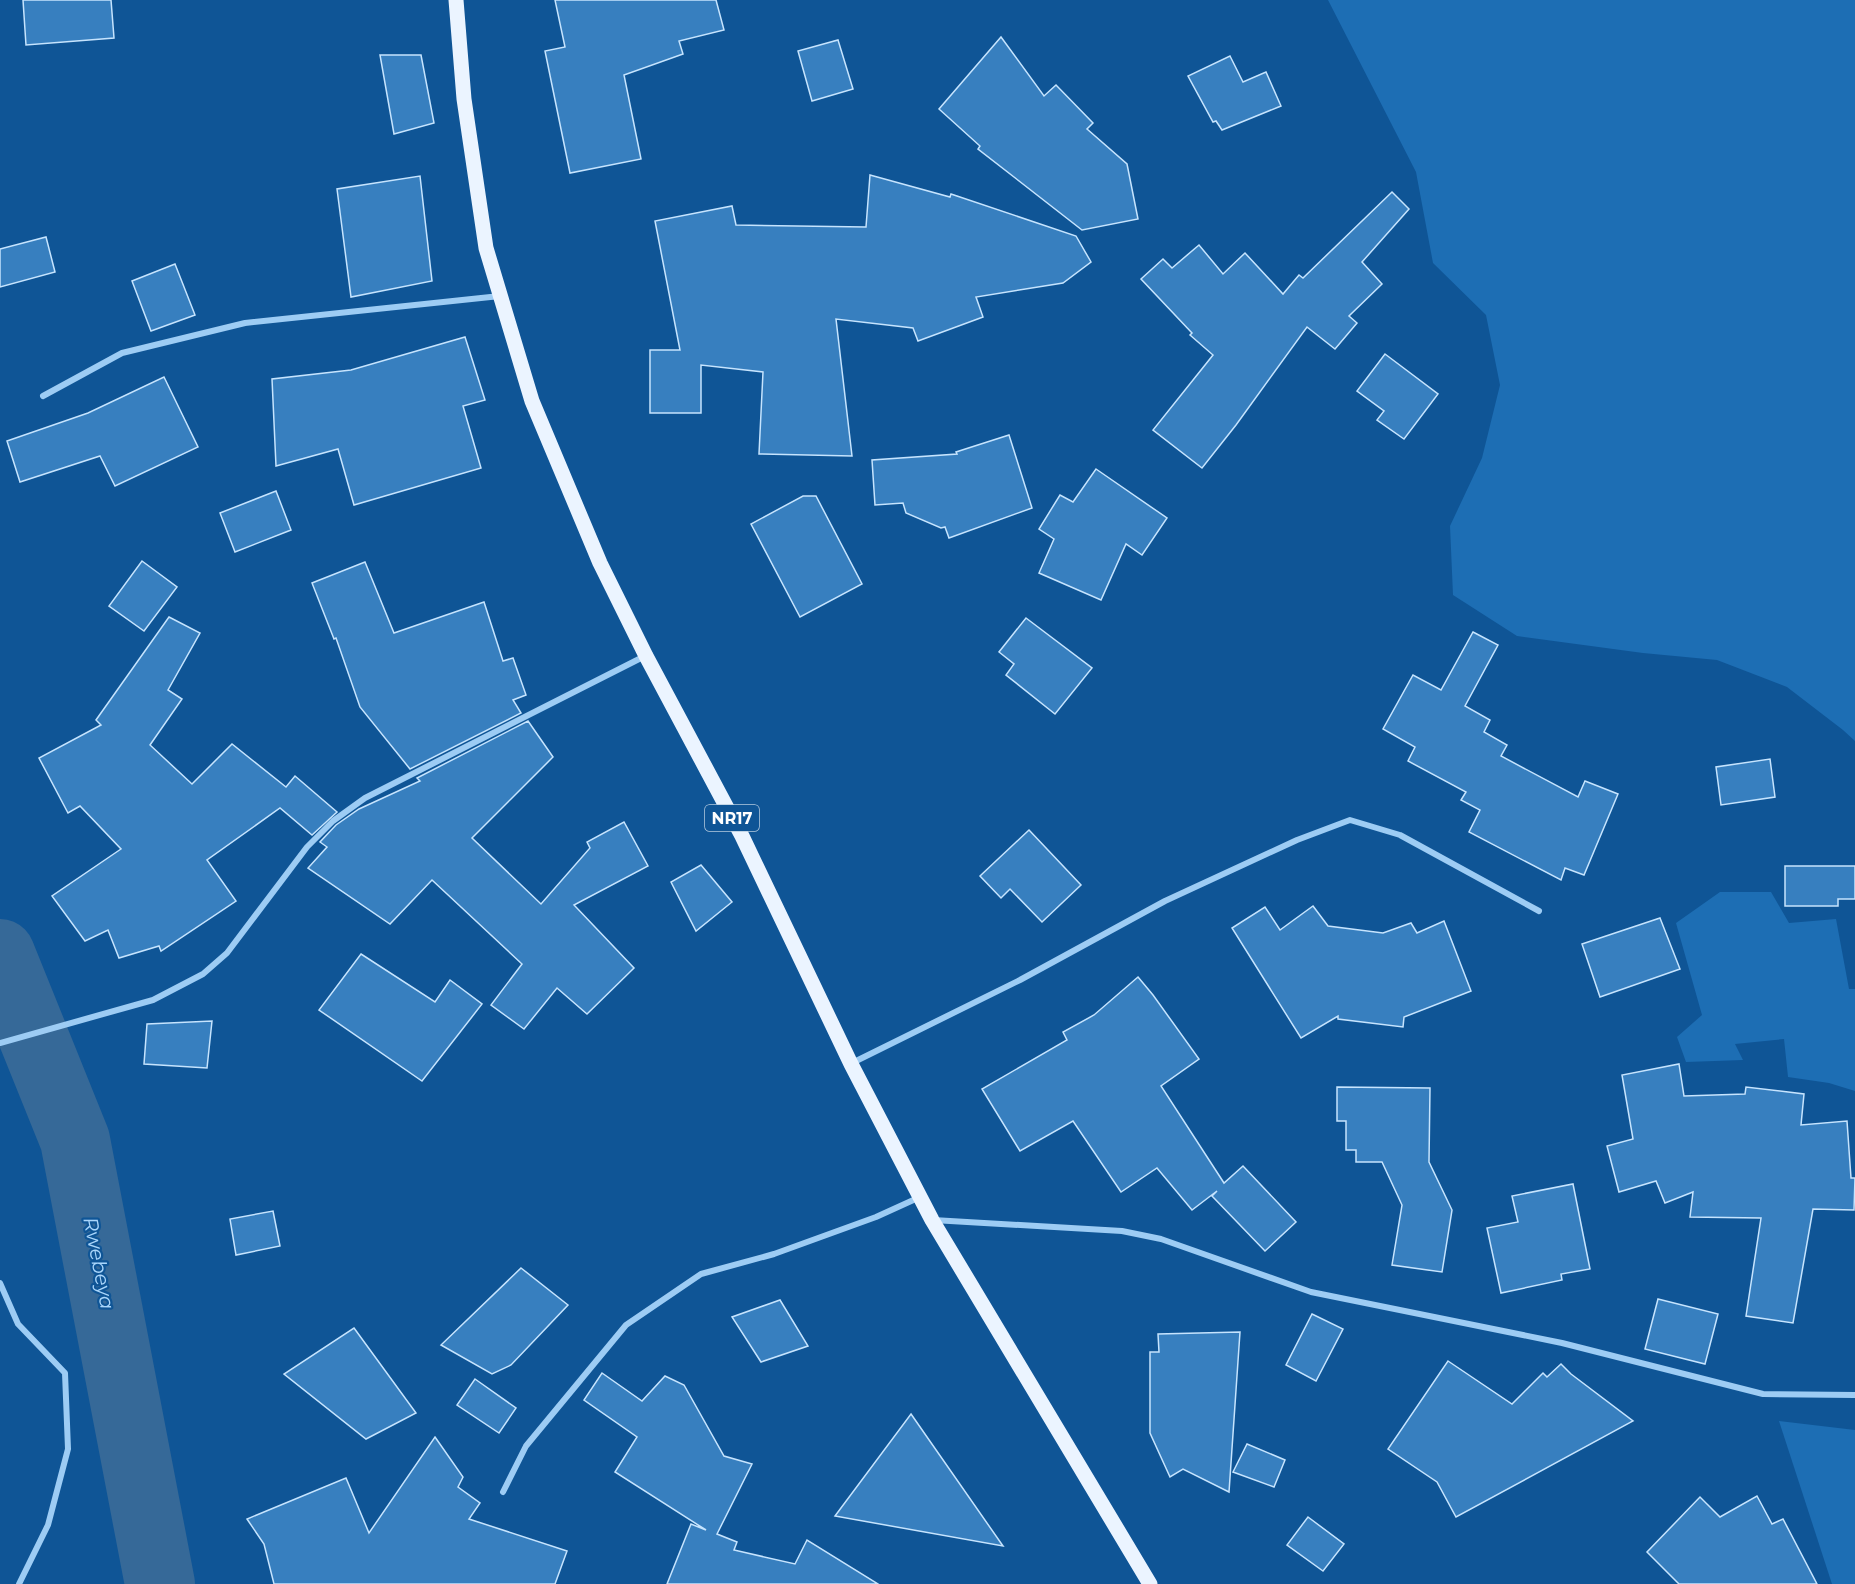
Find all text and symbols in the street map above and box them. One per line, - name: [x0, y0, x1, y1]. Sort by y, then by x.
- road number: NR17: [705, 805, 759, 831]
- water label: Rwebeya: [78, 1215, 120, 1311]

